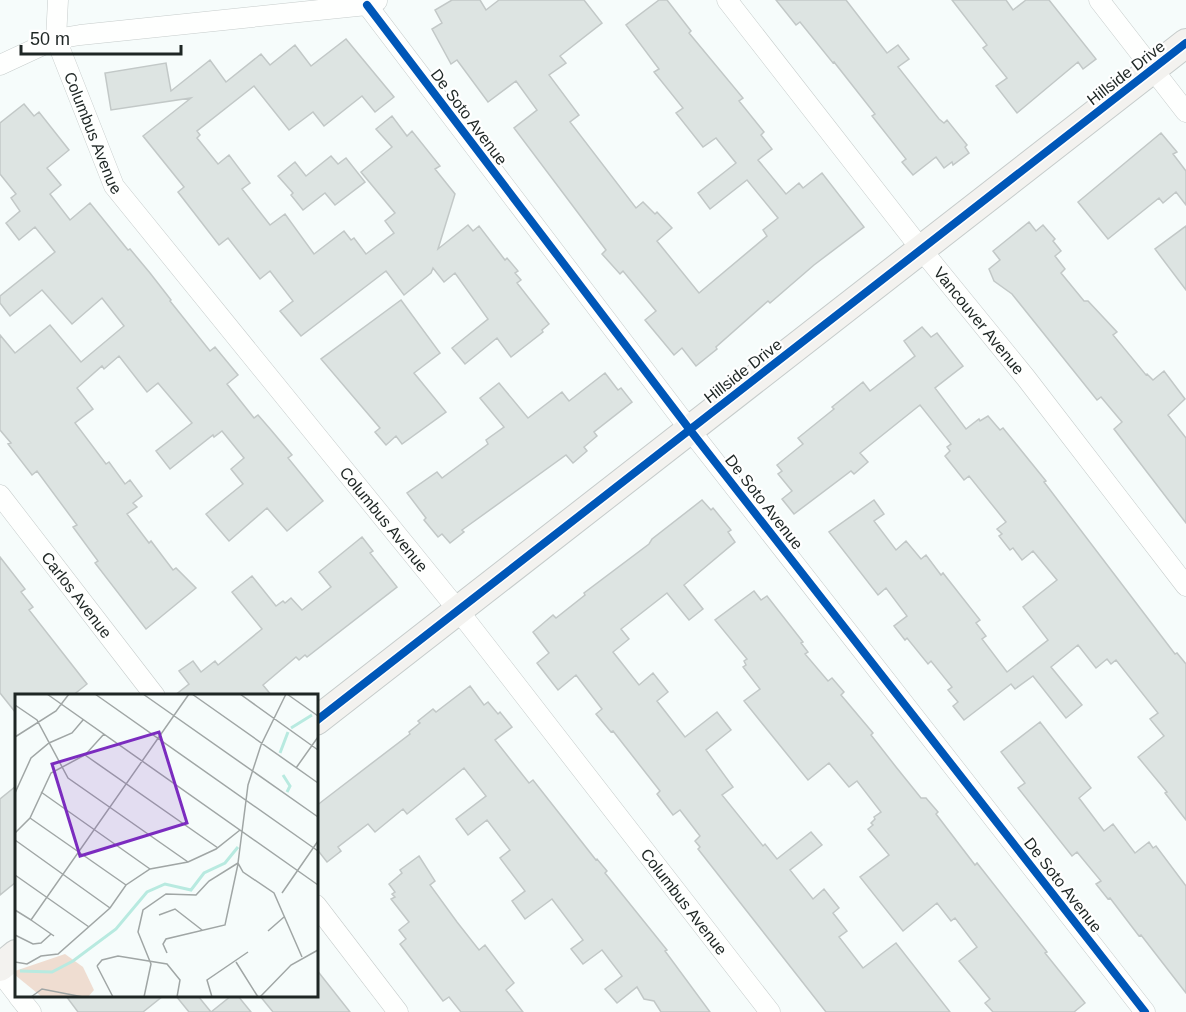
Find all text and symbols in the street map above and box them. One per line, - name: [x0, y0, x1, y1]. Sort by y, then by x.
- scale bar: [21, 18, 182, 56]
- text: 50 m: [30, 29, 70, 49]
- street label: Hillside Drive: [1084, 38, 1168, 108]
- street label: De Soto Avenue: [427, 66, 511, 168]
- street label: Columbus Avenue: [61, 69, 126, 197]
- street label: Vancouver Avenue: [931, 264, 1028, 378]
- street label: Hillside Drive: [701, 336, 785, 406]
- street label: De Soto Avenue: [722, 451, 806, 553]
- street label: Columbus Avenue: [337, 463, 432, 575]
- street label: Carlos Avenue: [39, 548, 115, 641]
- inset map: [15, 694, 318, 997]
- street label: De Soto Avenue: [1021, 834, 1105, 936]
- street label: Columbus Avenue: [638, 845, 731, 958]

